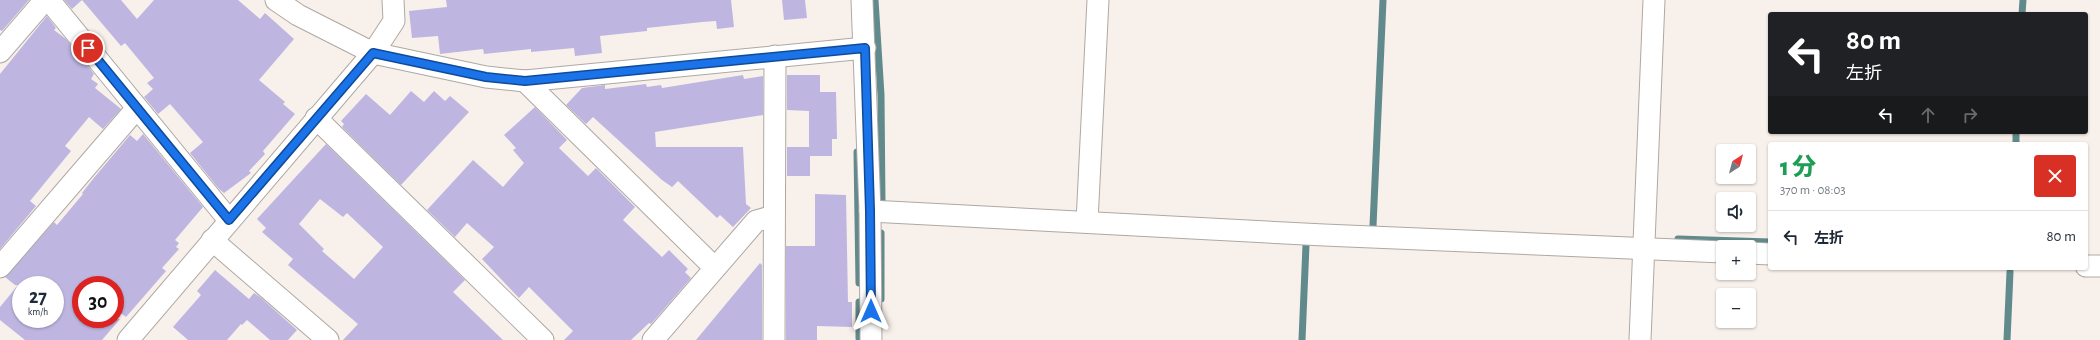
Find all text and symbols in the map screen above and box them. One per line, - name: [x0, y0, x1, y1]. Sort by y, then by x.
- text: 80 m: [1846, 27, 1901, 55]
- icon: left: [1780, 28, 1832, 80]
- pin: [71, 31, 105, 65]
- icon: arrive: [77, 37, 99, 59]
- text: 左折: [1846, 65, 1882, 83]
- icon: left: [1875, 104, 1897, 126]
- icon: ahead: [1917, 104, 1939, 126]
- icon: right: [1959, 104, 1981, 126]
- north arrow: [1716, 144, 1756, 184]
- map controls: [1716, 144, 1756, 328]
- button: close: [2034, 155, 2076, 197]
- text: 1 分: [1780, 156, 1816, 180]
- text: 370 m · 08:03: [1780, 184, 1846, 197]
- button: sound: [1716, 192, 1756, 232]
- icon: left: [1780, 226, 1802, 248]
- text: 80 m: [2046, 229, 2076, 244]
- text: 左折: [1814, 231, 1844, 246]
- button: +: [1716, 240, 1756, 280]
- speed limit sign: 30: [72, 276, 124, 328]
- text: 27: [29, 287, 47, 307]
- button: −: [1716, 288, 1756, 328]
- position arrow: [850, 290, 892, 332]
- text: km/h: [28, 307, 48, 317]

